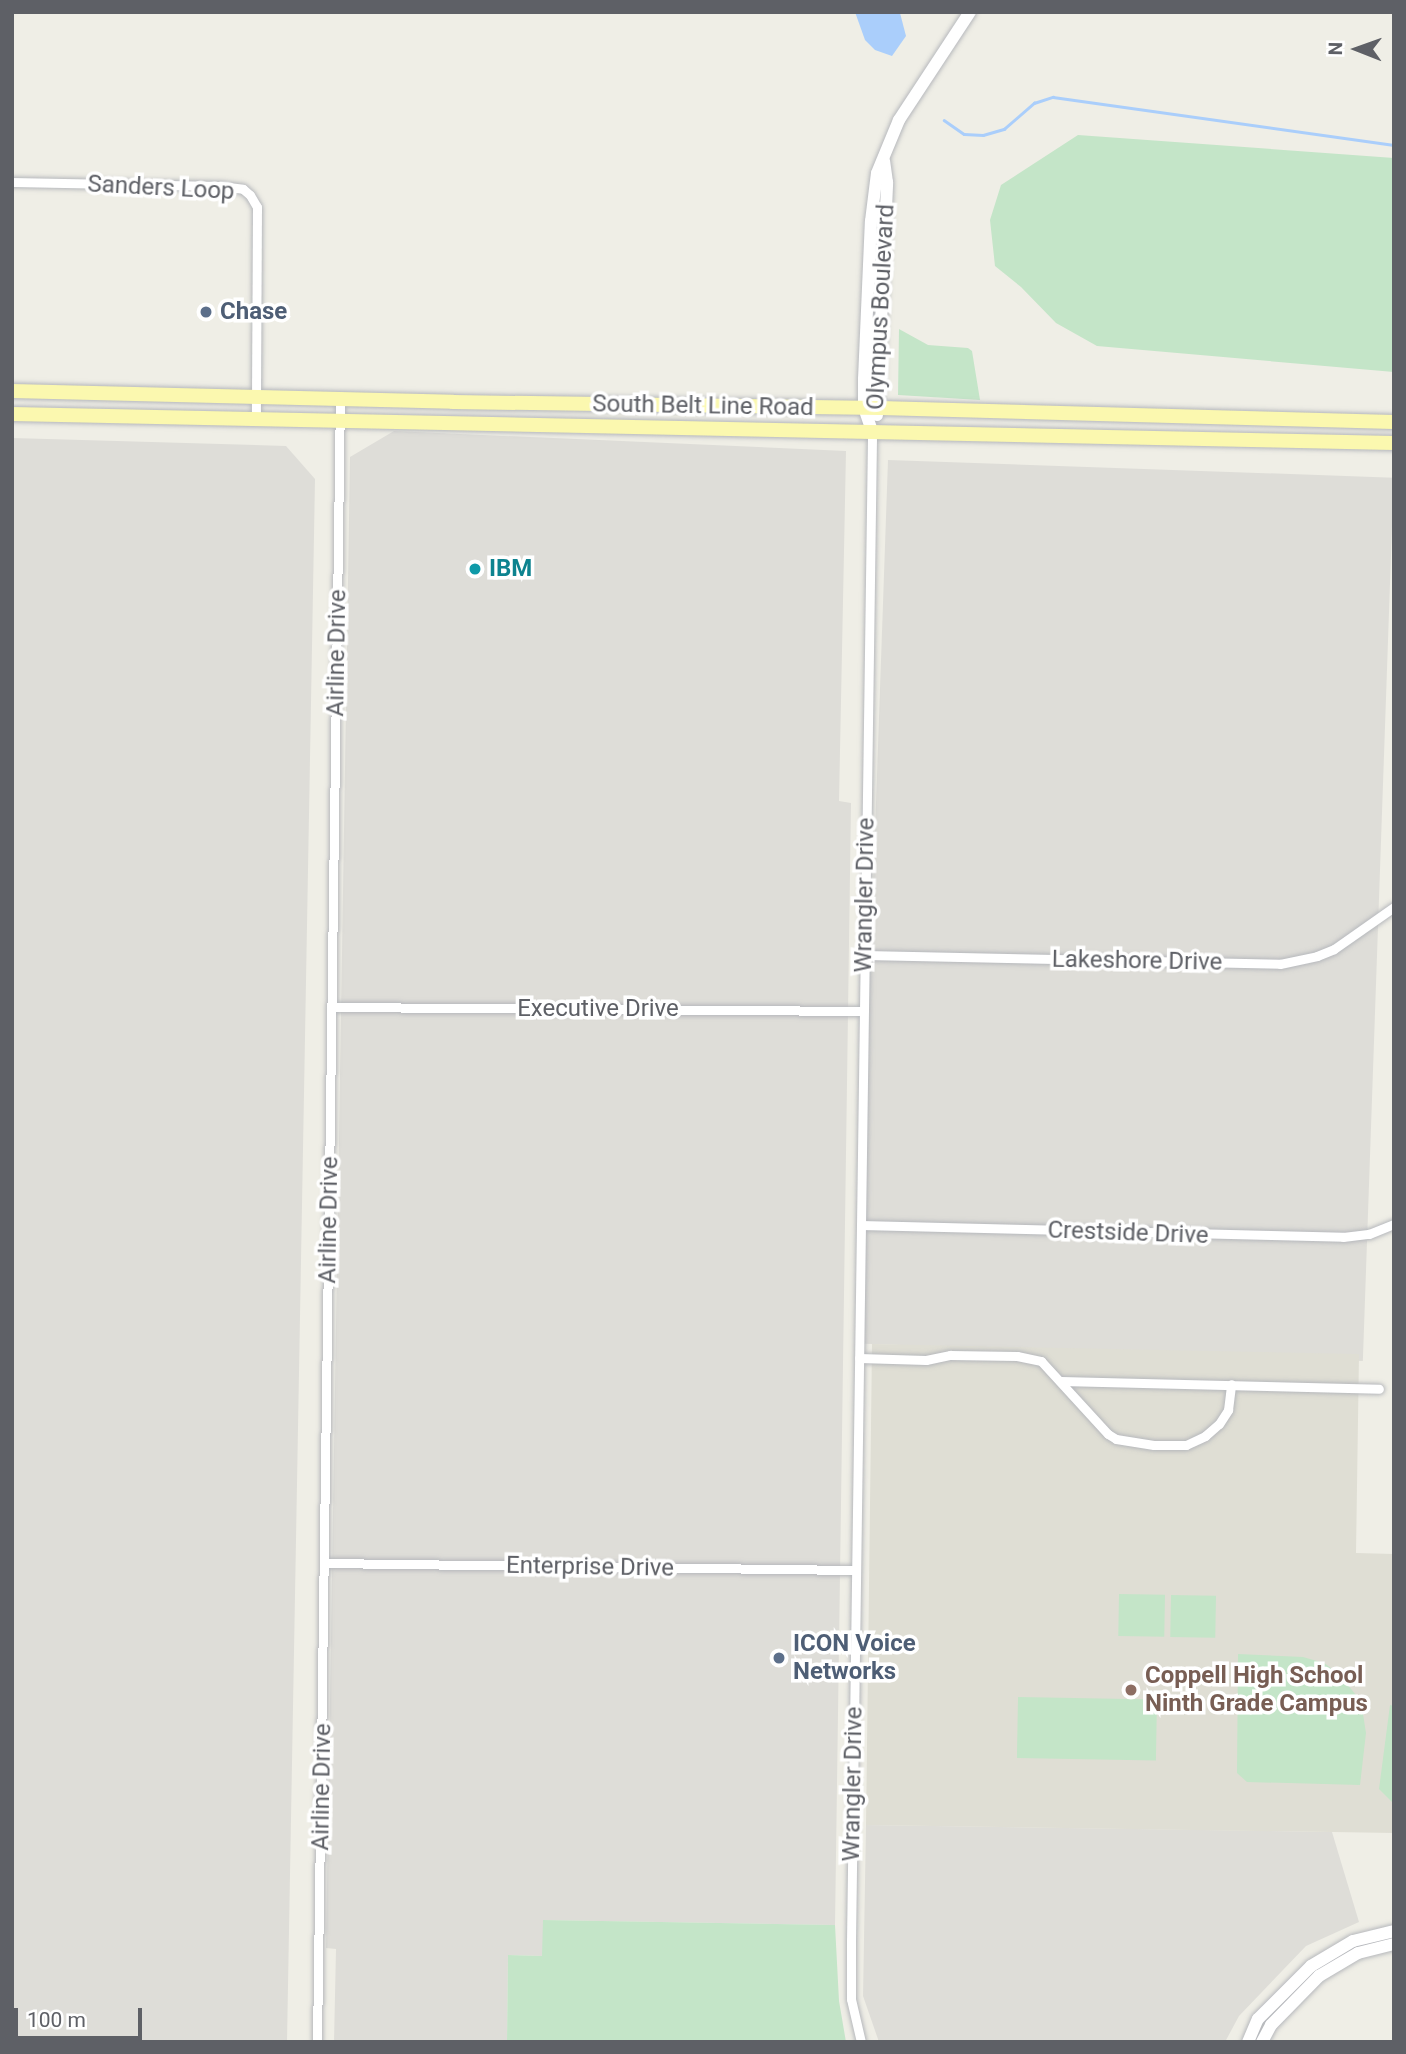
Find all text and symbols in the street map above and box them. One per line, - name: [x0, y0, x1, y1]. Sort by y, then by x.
- north arrow: [1322, 14, 1392, 84]
- text: N: [1324, 42, 1347, 56]
- street label: Sanders Loop: [87, 170, 235, 206]
- street label: Olympus Boulevard: [861, 203, 901, 411]
- place label: Chase: [220, 298, 287, 326]
- marker: Chase: [198, 304, 214, 320]
- street label: South Belt Line Road: [592, 390, 814, 422]
- place label: IBM: [489, 555, 532, 583]
- marker: IBM: [467, 561, 483, 577]
- street label: Airline Drive: [321, 589, 353, 717]
- street label: Wrangler Drive: [849, 817, 881, 973]
- street label: Lakeshore Drive: [1052, 945, 1222, 977]
- street label: Executive Drive: [517, 995, 679, 1023]
- street label: Airline Drive: [313, 1156, 345, 1284]
- street label: Crestside Drive: [1047, 1216, 1209, 1250]
- street label: Enterprise Drive: [506, 1551, 674, 1583]
- place label: ICON Voice Networks: [793, 1630, 916, 1686]
- marker: ICON Voice Networks: [771, 1650, 787, 1666]
- place label: Coppell High School Ninth Grade Campus: [1145, 1662, 1368, 1718]
- marker: Coppell High School Ninth Grade Campus: [1123, 1682, 1139, 1698]
- street label: Wrangler Drive: [837, 1706, 869, 1862]
- street label: Airline Drive: [306, 1723, 338, 1851]
- scale bar: [18, 1994, 145, 2038]
- text: 100 m: [27, 2008, 86, 2032]

